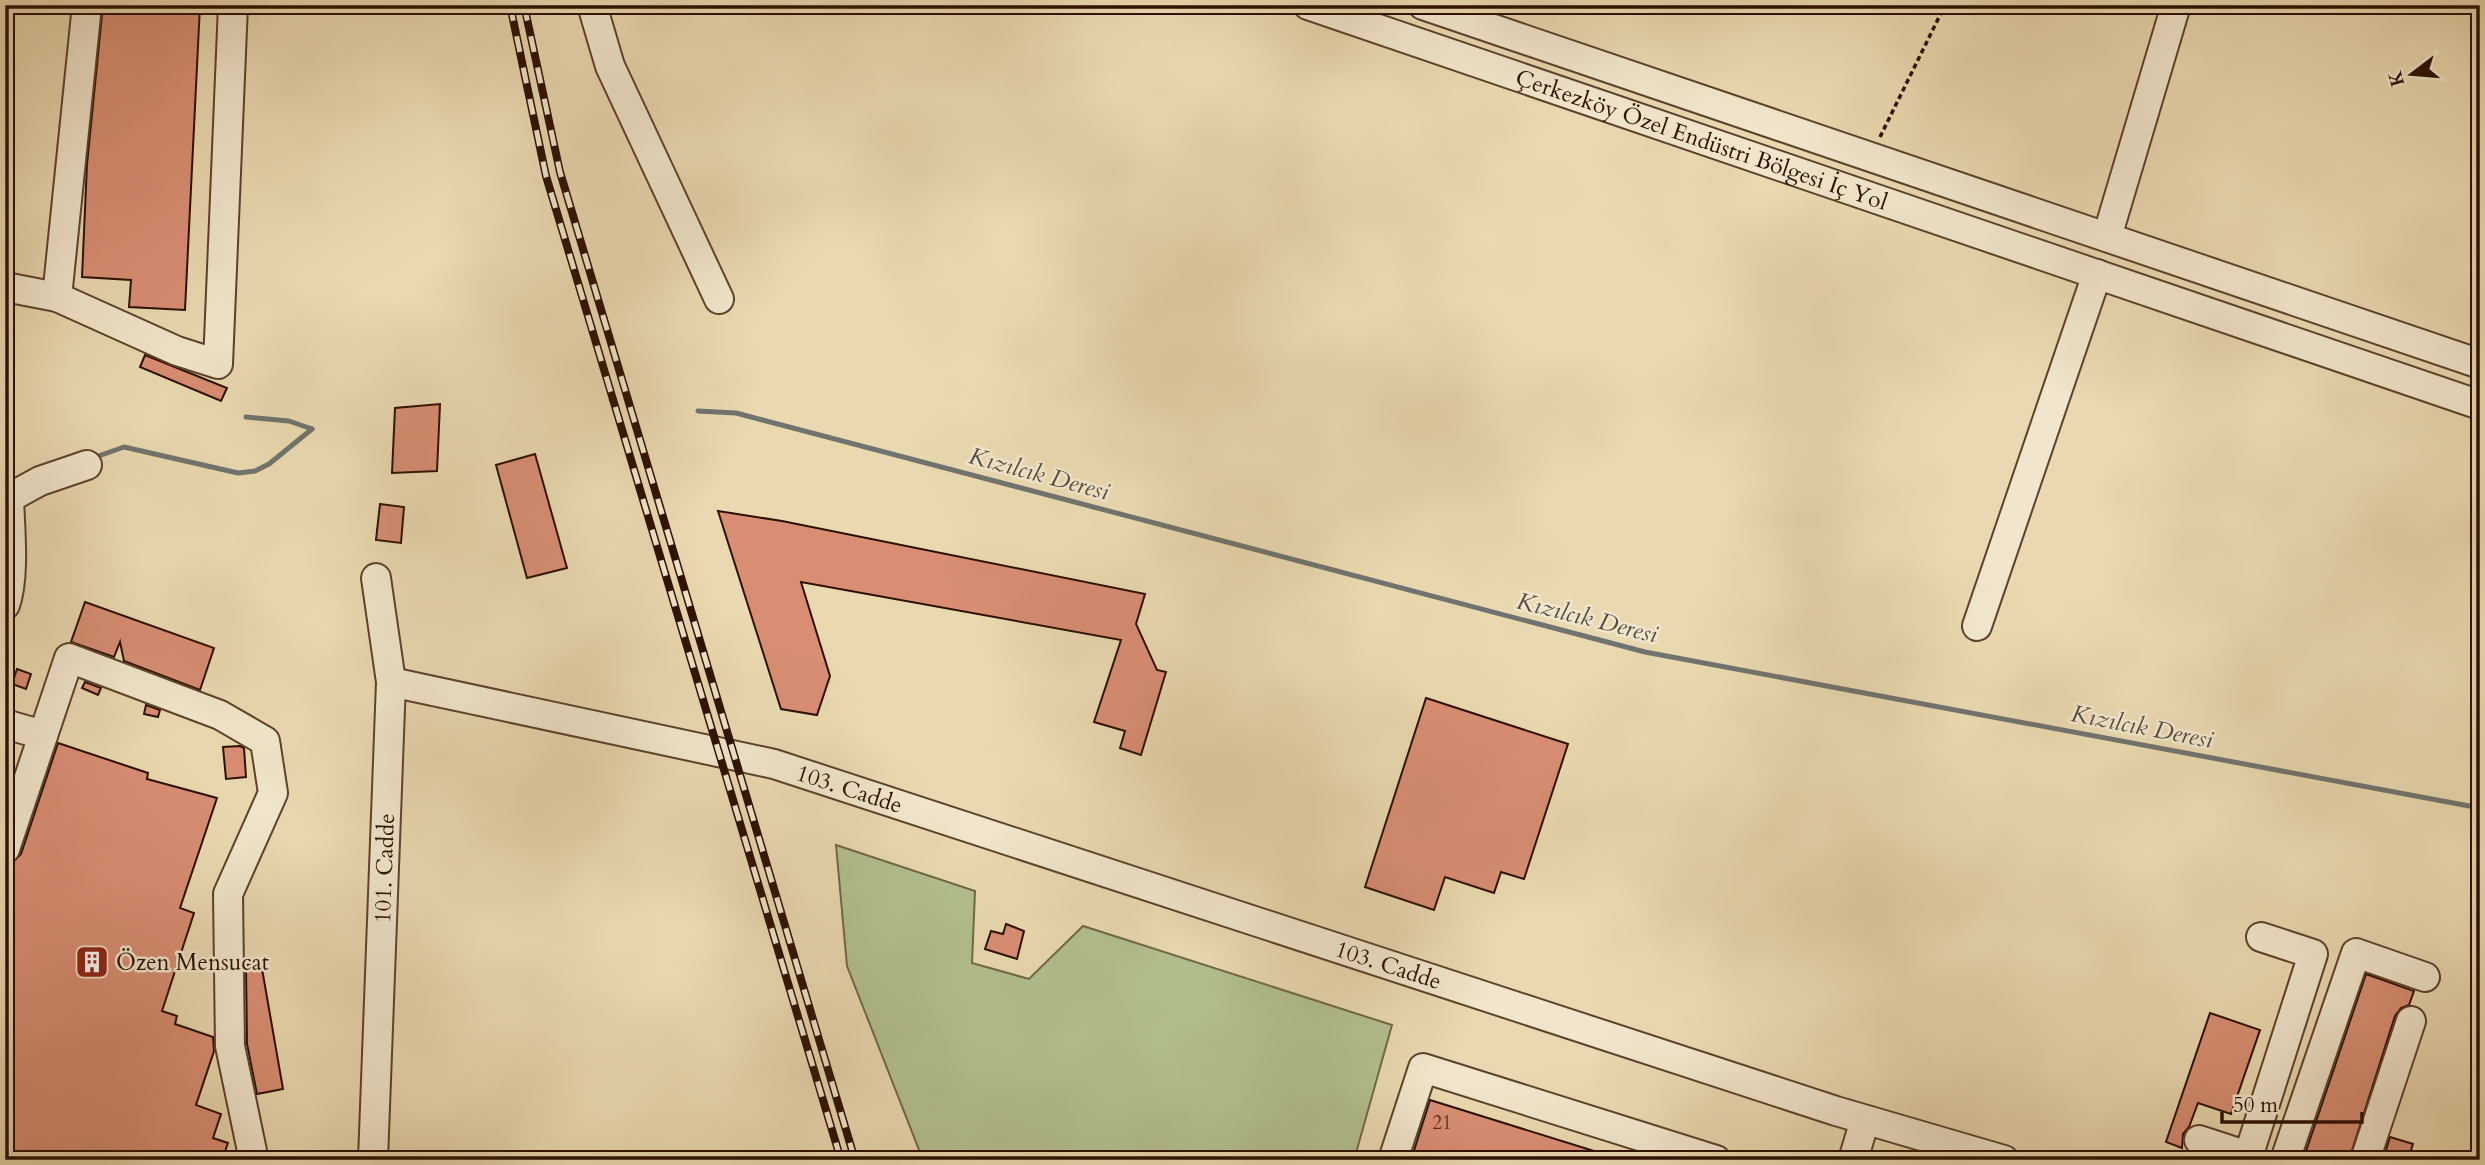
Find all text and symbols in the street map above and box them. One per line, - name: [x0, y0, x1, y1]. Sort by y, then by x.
- north arrow: [2376, 38, 2446, 108]
- street label: Çerkezköy Özel Endüstri Bölgesi İç Yol: [1512, 62, 1892, 217]
- text: K: [2382, 67, 2411, 89]
- water label: Kızılcık Deresi: [965, 439, 1113, 509]
- water label: Kızılcık Deresi: [1513, 585, 1661, 652]
- water label: Kızılcık Deresi: [2068, 697, 2216, 757]
- street label: 103. Cadde: [792, 757, 906, 820]
- street label: 101. Cadde: [366, 813, 402, 924]
- street label: 103. Cadde: [1331, 933, 1445, 997]
- building icon: Özen Mensucat: [73, 943, 111, 981]
- place label: Özen Mensucat: [116, 947, 269, 978]
- scale bar: [2222, 1081, 2362, 1125]
- text: 50 m: [2233, 1091, 2278, 1120]
- house number: 21: [1432, 1110, 1452, 1136]

